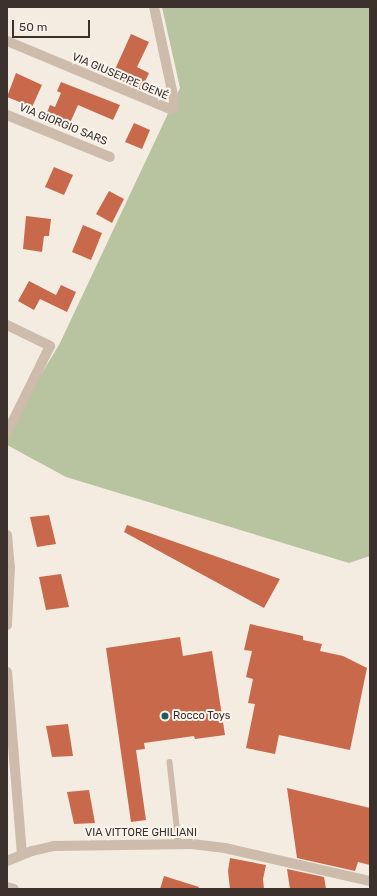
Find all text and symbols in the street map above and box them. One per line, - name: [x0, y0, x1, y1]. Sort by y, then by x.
- scale bar: [14, 12, 92, 38]
- text: 50 m: [19, 20, 47, 34]
- street label: VIA GIUSEPPE GENÉ: [70, 51, 170, 103]
- street label: VIA GIORGIO SARS: [17, 101, 109, 149]
- place label: Rocco Toys: [173, 709, 231, 723]
- marker: Rocco Toys: [160, 711, 170, 721]
- street label: VIA VITTORE GHILIANI: [85, 826, 197, 840]

